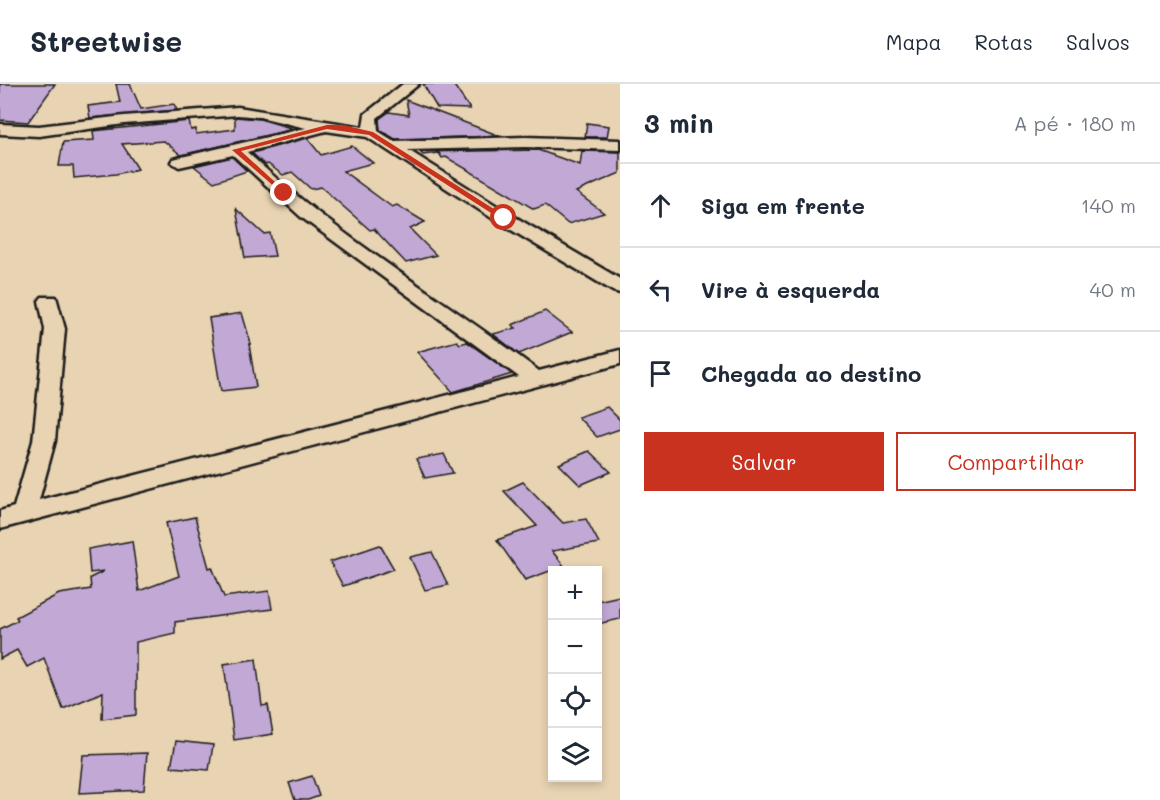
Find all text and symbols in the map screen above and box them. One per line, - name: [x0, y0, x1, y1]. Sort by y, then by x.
- text: Streetwise: [30, 23, 182, 59]
- text: Mapa: [886, 28, 942, 55]
- text: Rotas: [975, 28, 1033, 55]
- text: Salvos: [1066, 28, 1130, 55]
- text: 3 min: [644, 106, 713, 140]
- text: A pé · 180 m: [1014, 110, 1136, 136]
- route end: [270, 179, 296, 205]
- icon: ahead: [644, 189, 677, 222]
- text: Siga em frente: [701, 191, 865, 220]
- text: 140 m: [1081, 192, 1136, 218]
- route start: [490, 204, 516, 230]
- icon: left: [644, 273, 677, 306]
- text: Vire à esquerda: [701, 275, 880, 304]
- text: 40 m: [1090, 276, 1136, 302]
- icon: arrive: [644, 357, 677, 390]
- text: Chegada ao destino: [701, 359, 921, 388]
- button: Salvar: [644, 432, 884, 491]
- button: Compartilhar: [896, 432, 1136, 491]
- map controls: [548, 566, 602, 782]
- button: +: [548, 566, 602, 620]
- button: −: [548, 620, 602, 674]
- button: locate: [548, 674, 602, 728]
- button: layers: [548, 728, 602, 782]

